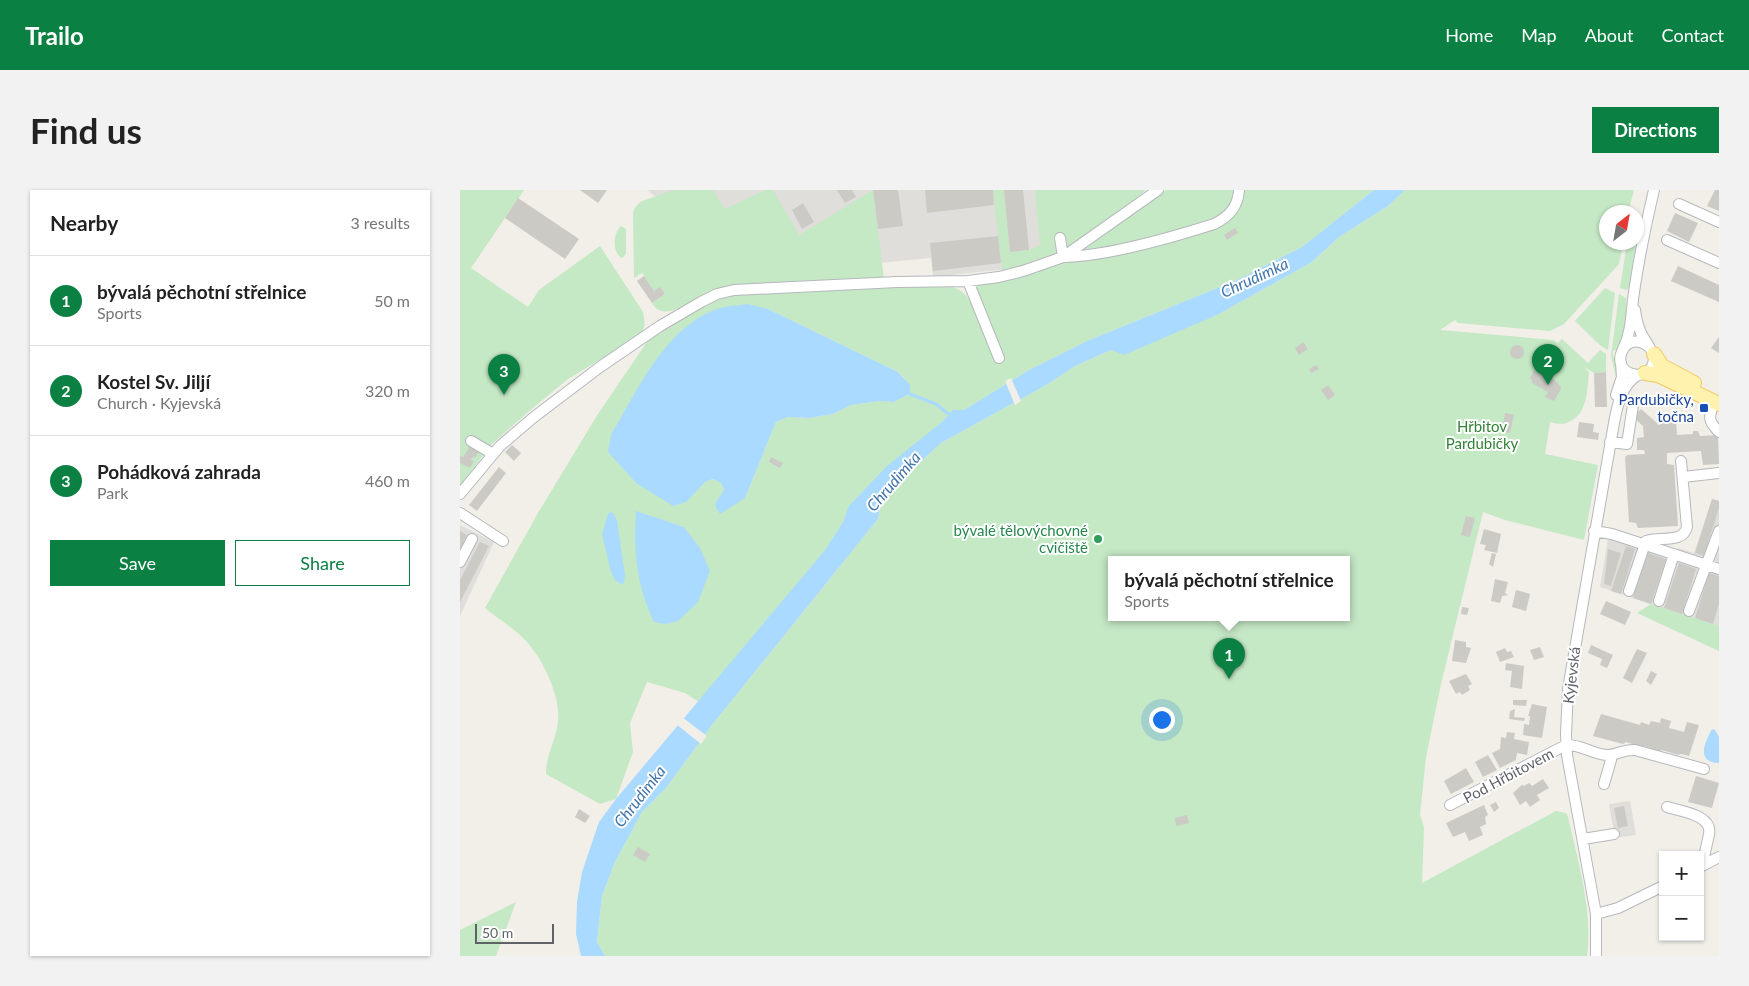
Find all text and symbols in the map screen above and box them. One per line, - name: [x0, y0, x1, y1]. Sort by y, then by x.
- text: Trailo: [25, 21, 84, 50]
- text: Home: [1445, 24, 1493, 46]
- text: Map: [1521, 24, 1557, 46]
- text: About: [1585, 24, 1634, 46]
- text: Contact: [1662, 24, 1724, 46]
- button: Directions: [1592, 107, 1719, 153]
- text: Find us: [30, 109, 142, 151]
- north arrow: [1599, 205, 1644, 250]
- text: Nearby: [50, 210, 118, 235]
- text: 3 results: [350, 213, 410, 232]
- water label: Chrudimka: [1217, 253, 1291, 301]
- text: bývalá pěchotní střelnice: [97, 280, 307, 303]
- text: 1: [61, 291, 71, 310]
- text: 50 m: [374, 291, 410, 310]
- text: Sports: [97, 303, 142, 322]
- pin: 2: [1532, 344, 1564, 385]
- pin: 3: [488, 354, 520, 395]
- text: Kostel Sv. Jiljí: [97, 370, 210, 393]
- text: 2: [61, 381, 71, 400]
- text: 320 m: [365, 381, 410, 400]
- place label: Pardubičky, točna: [1618, 390, 1694, 425]
- text: Church · Kyjevská: [97, 393, 221, 412]
- marker: Pardubičky, točna: [1698, 402, 1710, 414]
- park label: Hřbitov Pardubičky: [1446, 417, 1519, 452]
- water label: Chrudimka: [862, 447, 924, 515]
- text: Pohádková zahrada: [97, 460, 261, 483]
- text: 3: [61, 471, 71, 490]
- text: 460 m: [365, 471, 410, 490]
- text: Park: [97, 483, 128, 502]
- place label: bývalé tělovýchovné cvičiště: [954, 521, 1088, 556]
- marker: bývalé tělovýchovné cvičiště: [1092, 533, 1104, 545]
- button: Save: [50, 540, 225, 586]
- button: Share: [235, 540, 410, 586]
- popup: [1108, 556, 1350, 621]
- text: bývalá pěchotní střelnice: [1124, 568, 1334, 591]
- text: Sports: [1124, 591, 1169, 610]
- pin: 1: [1213, 638, 1245, 679]
- street label: Kyjevská: [1559, 645, 1583, 705]
- your location: [1149, 707, 1175, 733]
- street label: Pod Hřbitovem: [1460, 744, 1556, 806]
- water label: Chrudimka: [609, 762, 669, 830]
- map controls: [1659, 851, 1704, 941]
- button: +: [1659, 851, 1704, 896]
- button: −: [1659, 896, 1704, 941]
- scale bar: [475, 921, 554, 944]
- text: 50 m: [482, 924, 513, 941]

